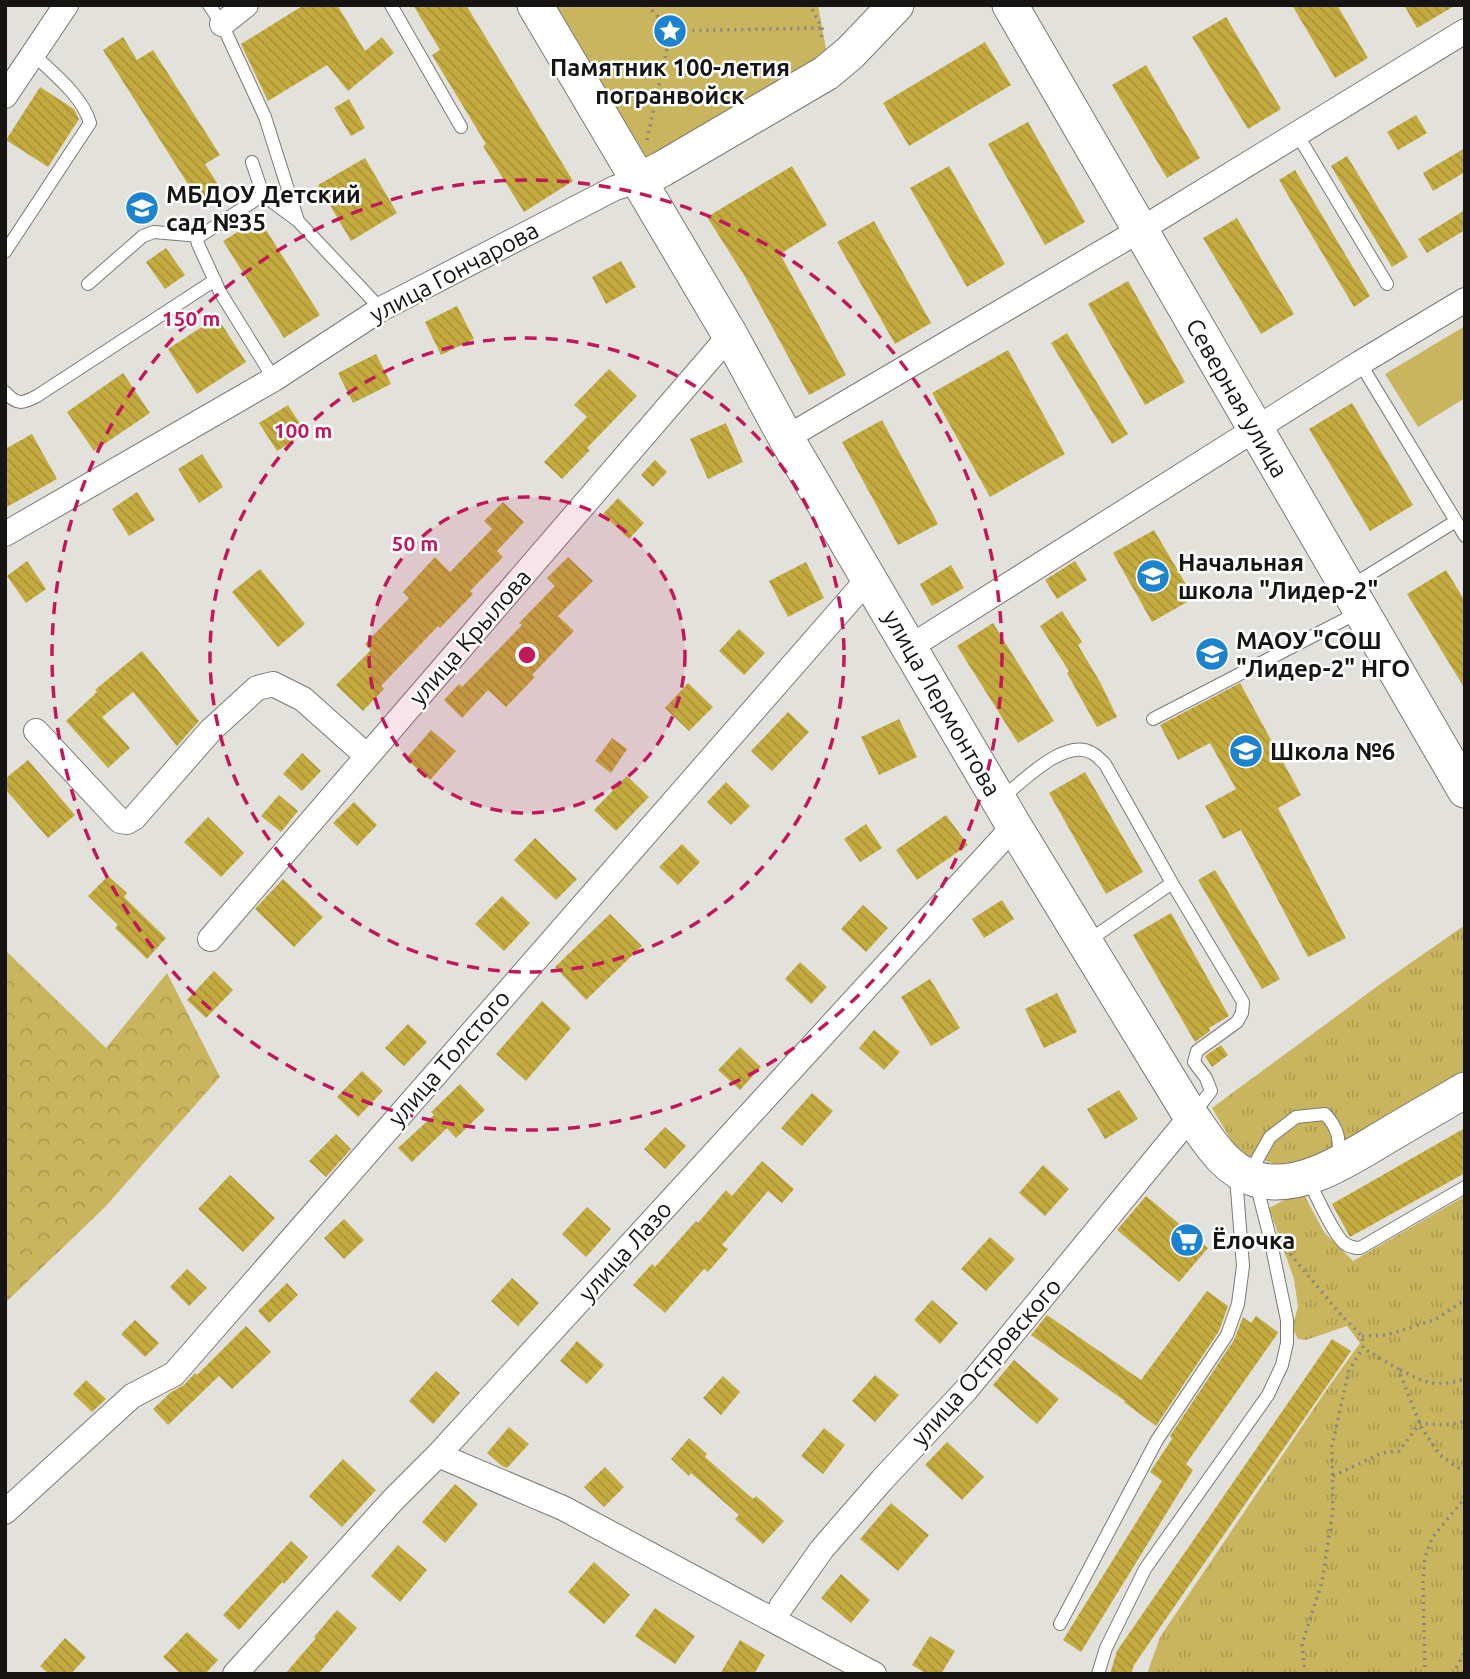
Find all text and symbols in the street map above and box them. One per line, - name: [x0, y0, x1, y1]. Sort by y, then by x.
- place icon: Памятник 100-летия погранвойск: [651, 12, 689, 50]
- place label: Памятник 100-летия погранвойск: [550, 54, 790, 109]
- place label: МБДОУ Детский сад №35: [166, 181, 361, 236]
- school or university icon: МБДОУ Детский сад №35: [123, 189, 161, 227]
- street label: улица Гончарова: [365, 216, 543, 328]
- text: 150 m: [162, 306, 220, 330]
- street label: Северная улица: [1181, 314, 1293, 482]
- text: 100 m: [274, 418, 332, 442]
- text: 50 m: [392, 531, 438, 555]
- place label: Начальная школа "Лидер-2": [1178, 549, 1378, 604]
- school or university icon: Начальная школа "Лидер-2": [1134, 557, 1172, 595]
- street label: улица Крылова: [404, 563, 536, 711]
- street label: улица Лермонтова: [878, 605, 1006, 801]
- place label: МАОУ "СОШ "Лидер-2" НГО: [1236, 627, 1410, 682]
- school or university icon: МАОУ "СОШ "Лидер-2" НГО: [1193, 635, 1231, 673]
- centre of rings: [515, 643, 539, 667]
- school or university icon: Школа №6: [1227, 732, 1265, 770]
- place label: Школа №6: [1270, 738, 1395, 765]
- street label: улица Толстого: [383, 984, 515, 1132]
- street label: улица Лазо: [573, 1195, 677, 1307]
- supermarket icon: Ёлочка: [1168, 1221, 1206, 1259]
- place label: Ёлочка: [1212, 1227, 1295, 1254]
- street label: улица Островского: [906, 1272, 1066, 1452]

